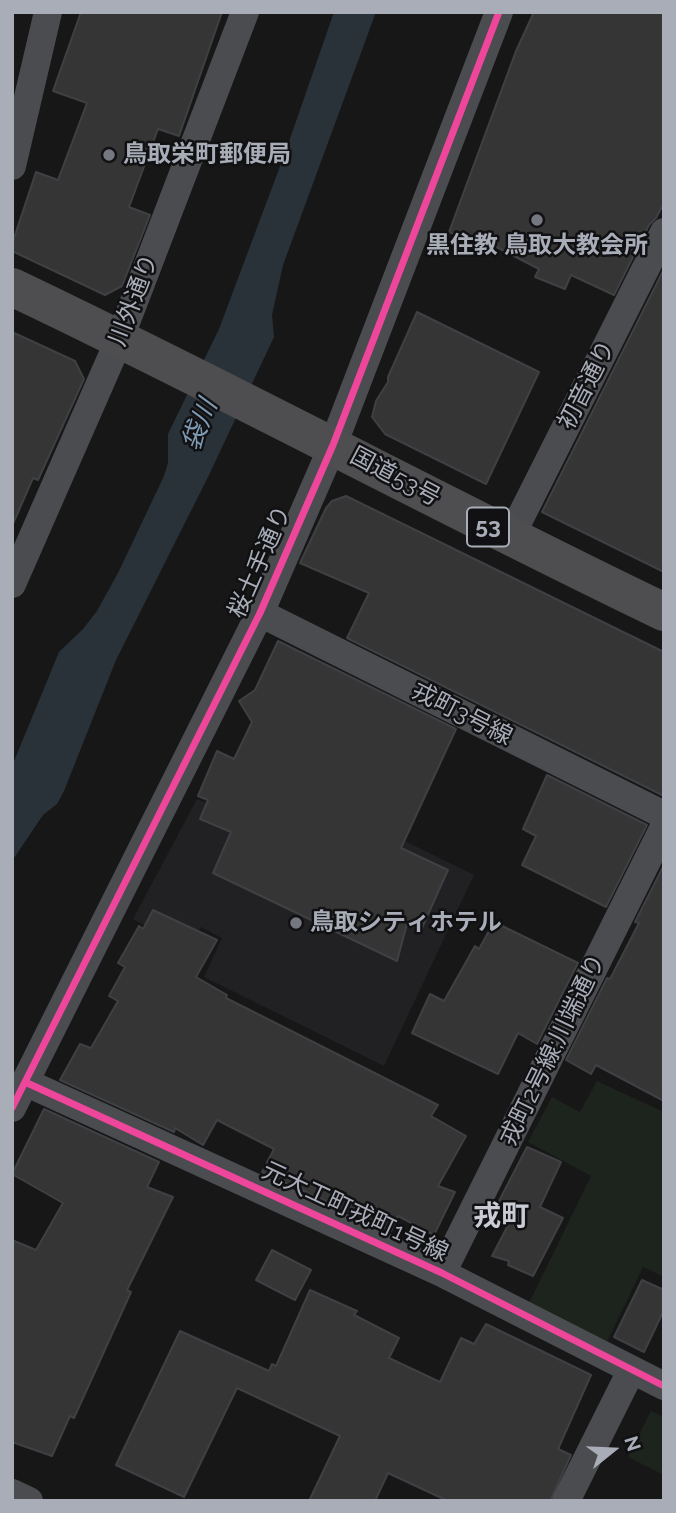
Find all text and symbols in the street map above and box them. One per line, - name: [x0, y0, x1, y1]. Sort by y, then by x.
- place label: 鳥取栄町郵便局: [123, 141, 291, 169]
- marker: 鳥取栄町郵便局: [101, 147, 117, 163]
- marker: 黒住教 鳥取大教会所: [529, 212, 545, 228]
- place label: 黒住教 鳥取大教会所: [426, 232, 648, 260]
- street label: 川外通り: [103, 250, 165, 350]
- street label: 初音通り: [552, 336, 622, 434]
- water label: 袋川: [176, 395, 224, 455]
- street label: 国道53号: [345, 441, 445, 513]
- street label: 桜土手通り: [222, 501, 298, 623]
- road number: 53: [467, 508, 509, 547]
- street label: 戎町3号線: [407, 676, 517, 752]
- place label: 鳥取シティホテル: [310, 909, 502, 937]
- marker: 鳥取シティホテル: [288, 915, 304, 931]
- street label: 戎町2号線;川端通り: [494, 950, 612, 1150]
- street label: 元大工町戎町1号線: [257, 1156, 453, 1268]
- district label: 戎町: [473, 1200, 529, 1234]
- north arrow: [578, 1415, 648, 1485]
- text: N: [620, 1433, 646, 1454]

